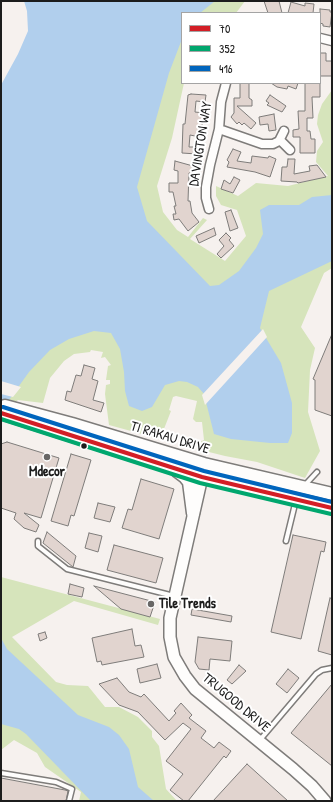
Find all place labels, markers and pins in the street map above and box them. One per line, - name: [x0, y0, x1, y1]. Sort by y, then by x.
- unlabelled marker: [79, 441, 89, 451]
- marker: Mdecor: [42, 452, 52, 462]
- place label: Mdecor: [29, 464, 65, 480]
- place label: Tile Trends: [159, 596, 216, 612]
- marker: Tile Trends: [146, 599, 156, 609]

